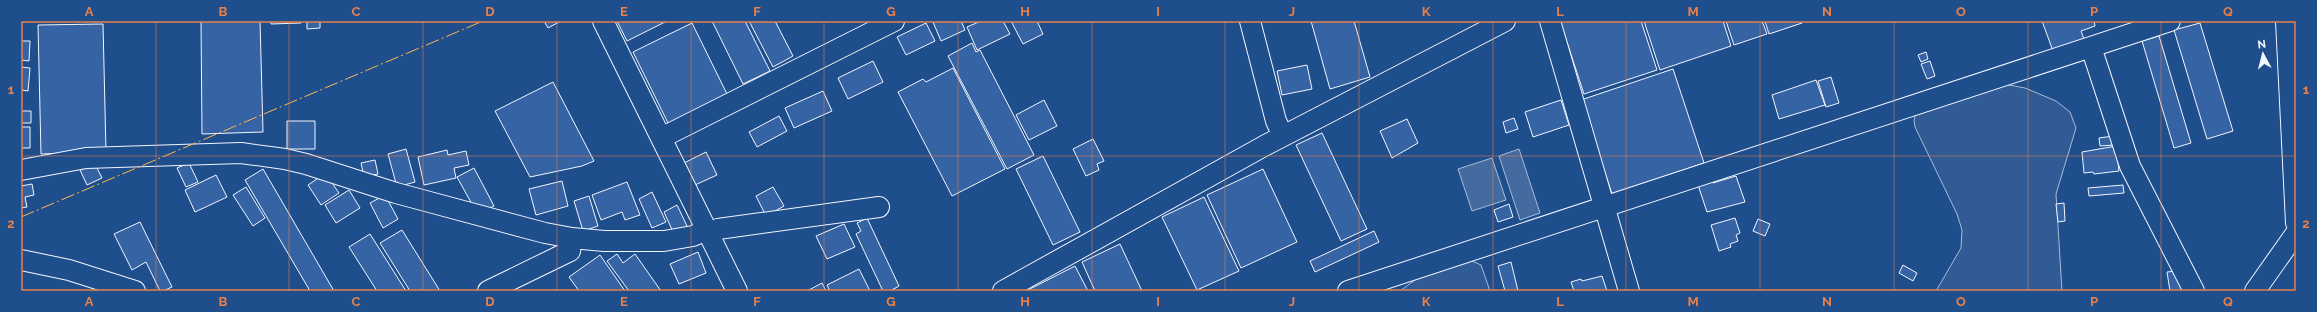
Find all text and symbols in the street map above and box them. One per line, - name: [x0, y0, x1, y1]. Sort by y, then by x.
- text: A: [85, 4, 94, 19]
- text: B: [219, 4, 228, 19]
- text: C: [352, 4, 361, 19]
- text: D: [485, 4, 495, 19]
- text: E: [620, 4, 628, 19]
- text: F: [753, 4, 761, 19]
- text: G: [886, 4, 896, 19]
- text: H: [1020, 4, 1030, 19]
- text: I: [1156, 4, 1160, 19]
- text: J: [1289, 4, 1295, 19]
- text: K: [1422, 4, 1431, 19]
- text: L: [1556, 4, 1564, 19]
- text: M: [1687, 4, 1699, 19]
- text: N: [1822, 4, 1832, 19]
- text: O: [1956, 4, 1966, 19]
- text: P: [2090, 4, 2098, 19]
- text: Q: [2223, 4, 2233, 19]
- north arrow: [2243, 34, 2283, 74]
- text: N: [2257, 38, 2267, 52]
- text: 1: [8, 82, 15, 97]
- text: 1: [2303, 82, 2310, 97]
- text: 2: [7, 216, 15, 231]
- text: 2: [2302, 216, 2310, 231]
- text: A: [85, 294, 94, 309]
- text: B: [219, 294, 228, 309]
- text: C: [352, 294, 361, 309]
- text: D: [485, 294, 495, 309]
- text: E: [620, 294, 628, 309]
- text: F: [753, 294, 761, 309]
- text: G: [886, 294, 896, 309]
- text: H: [1020, 294, 1030, 309]
- text: I: [1156, 294, 1160, 309]
- text: J: [1289, 294, 1295, 309]
- text: K: [1422, 294, 1431, 309]
- text: L: [1556, 294, 1564, 309]
- text: M: [1687, 294, 1699, 309]
- text: N: [1822, 294, 1832, 309]
- text: O: [1956, 294, 1966, 309]
- text: P: [2090, 294, 2098, 309]
- text: Q: [2223, 294, 2233, 309]

